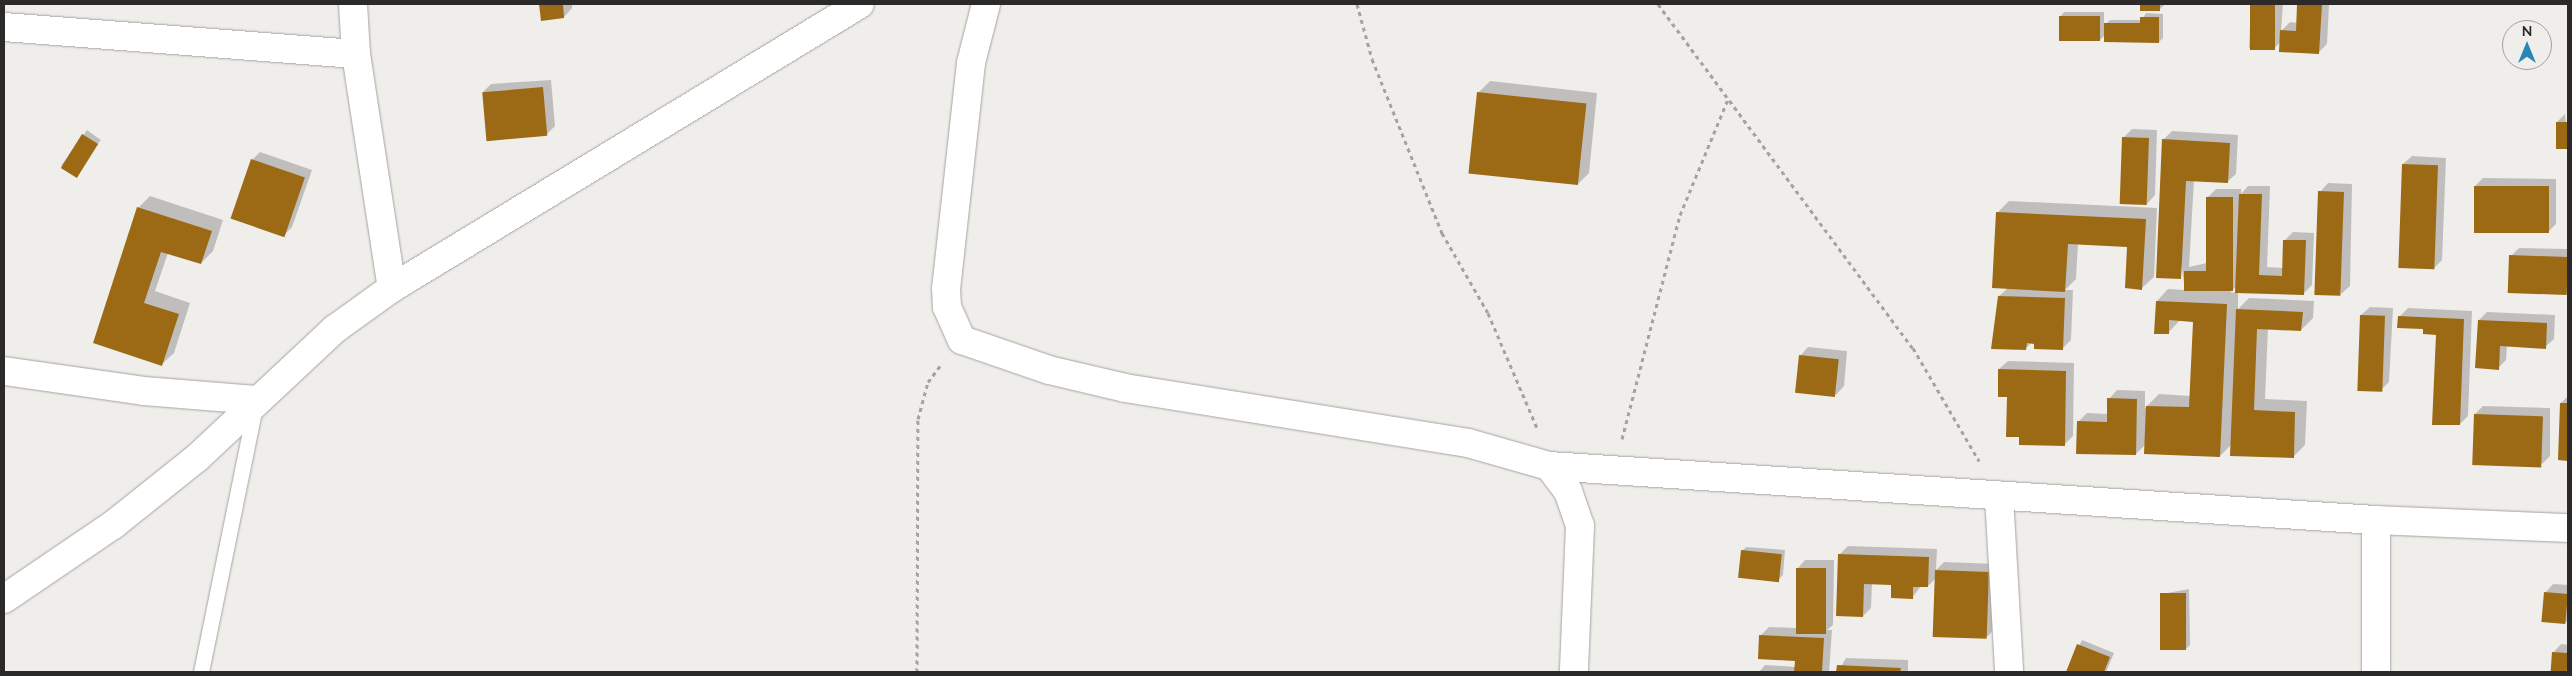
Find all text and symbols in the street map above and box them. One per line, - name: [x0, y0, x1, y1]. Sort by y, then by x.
- north arrow: [2502, 20, 2552, 70]
- text: N: [2522, 22, 2532, 40]

